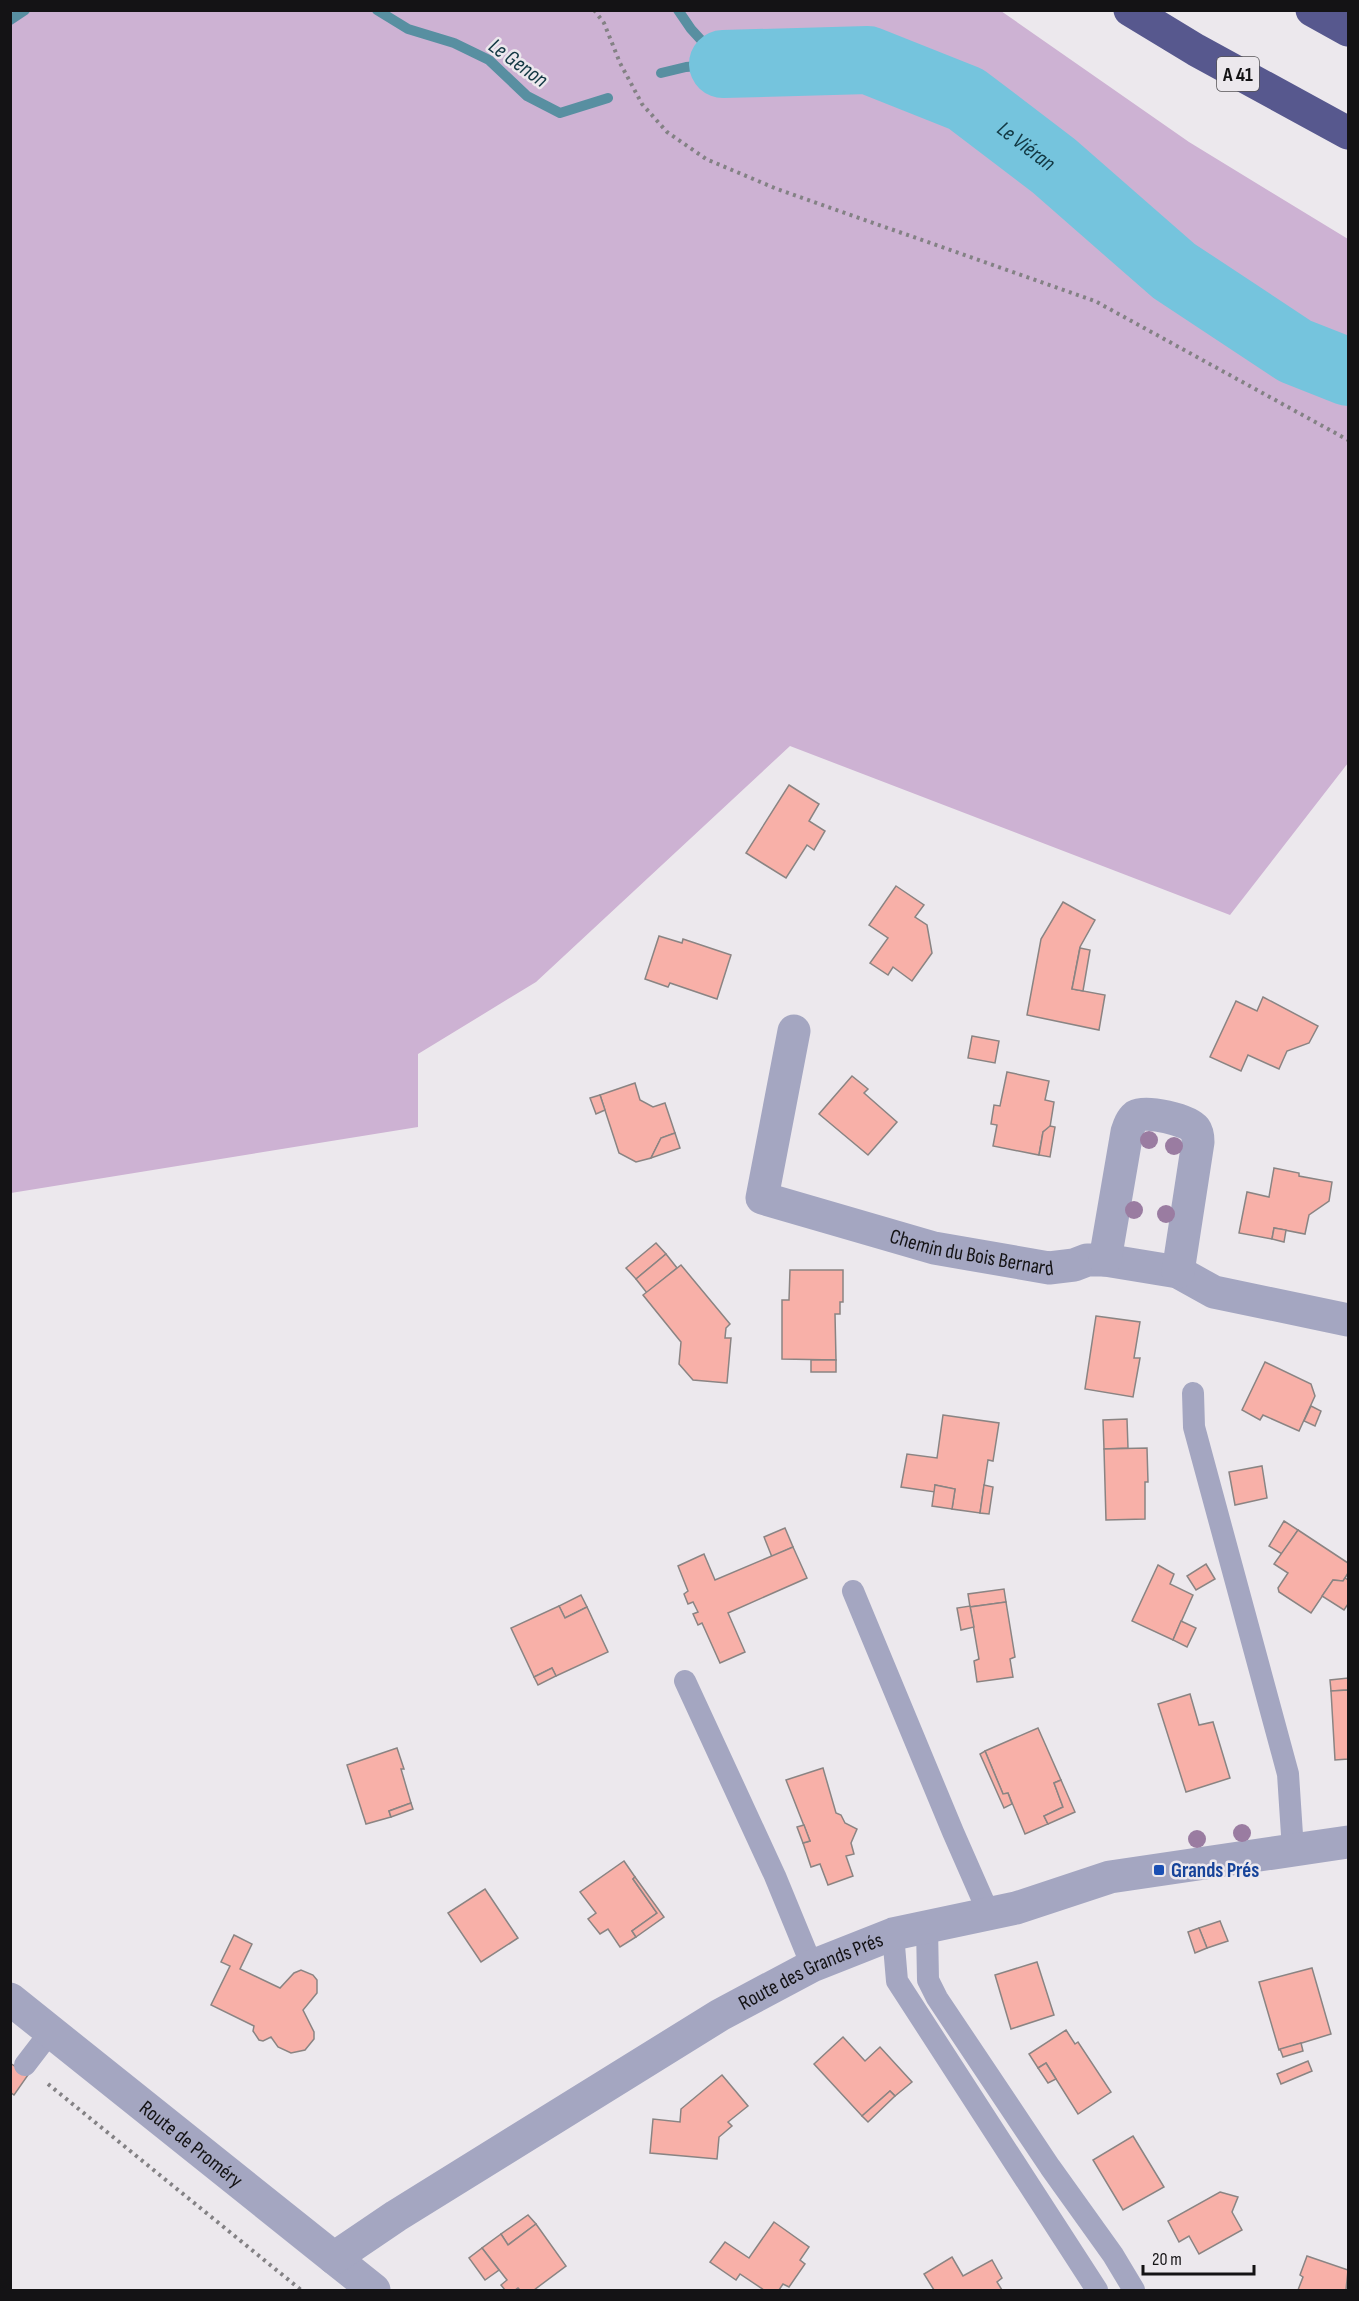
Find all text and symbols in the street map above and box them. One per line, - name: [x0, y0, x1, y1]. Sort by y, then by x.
- water label: Le Genon: [483, 33, 553, 94]
- road number: A 41: [1217, 57, 1259, 91]
- water label: Le Viéran: [991, 116, 1060, 177]
- street label: Chemin du Bois Bernard: [887, 1224, 1055, 1281]
- place label: Grands Prés: [1171, 1858, 1259, 1883]
- marker: Grands Prés: [1152, 1863, 1166, 1877]
- street label: Route des Grands Prés: [734, 1927, 887, 2016]
- street label: Route de Proméry: [134, 2095, 248, 2193]
- scale bar: [1143, 2238, 1254, 2276]
- text: 20 m: [1152, 2249, 1182, 2270]

